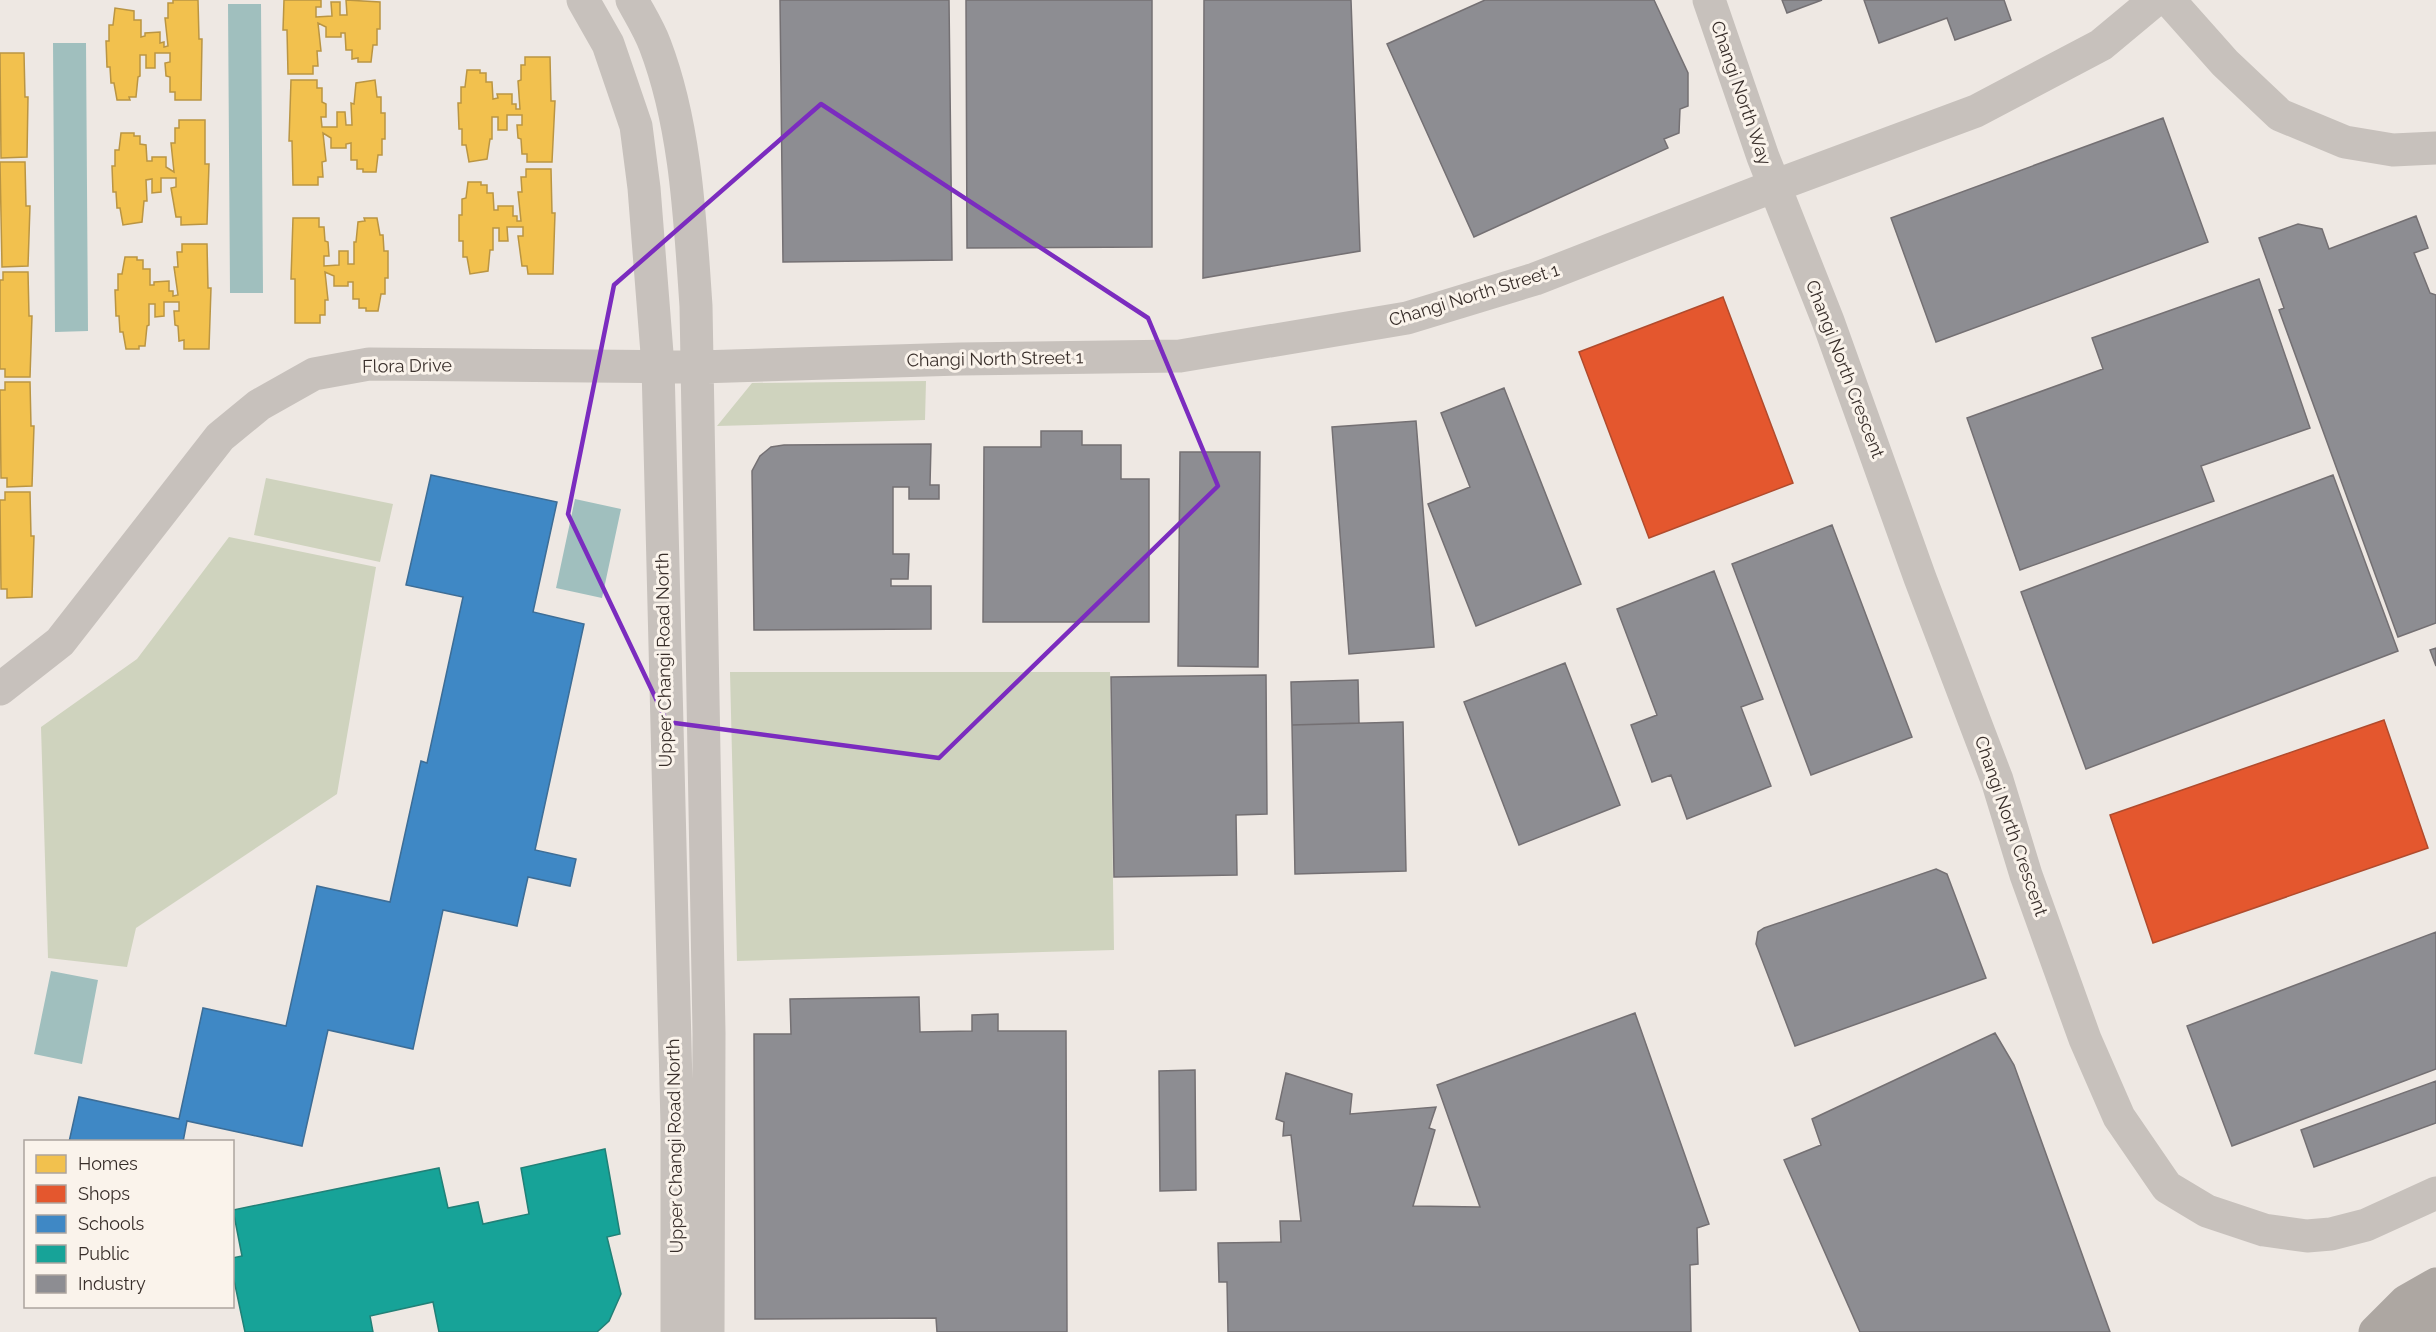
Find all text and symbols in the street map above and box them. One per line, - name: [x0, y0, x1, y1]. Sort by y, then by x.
- street label: Changi North Way: [1707, 18, 1776, 168]
- street label: Changi North Street 1: [1386, 259, 1562, 330]
- street label: Changi North Crescent: [1802, 277, 1889, 461]
- street label: Changi North Street 1: [906, 346, 1084, 371]
- street label: Flora Drive: [362, 354, 453, 377]
- street label: Upper Changi Road North: [651, 553, 676, 767]
- street label: Changi North Crescent: [1971, 733, 2052, 919]
- street label: Upper Changi Road North: [662, 1039, 687, 1253]
- legend: [24, 1140, 234, 1308]
- text: Homes: [78, 1153, 138, 1174]
- text: Shops: [78, 1183, 130, 1204]
- text: Schools: [78, 1213, 145, 1234]
- text: Public: [78, 1243, 130, 1264]
- text: Industry: [78, 1273, 146, 1294]

